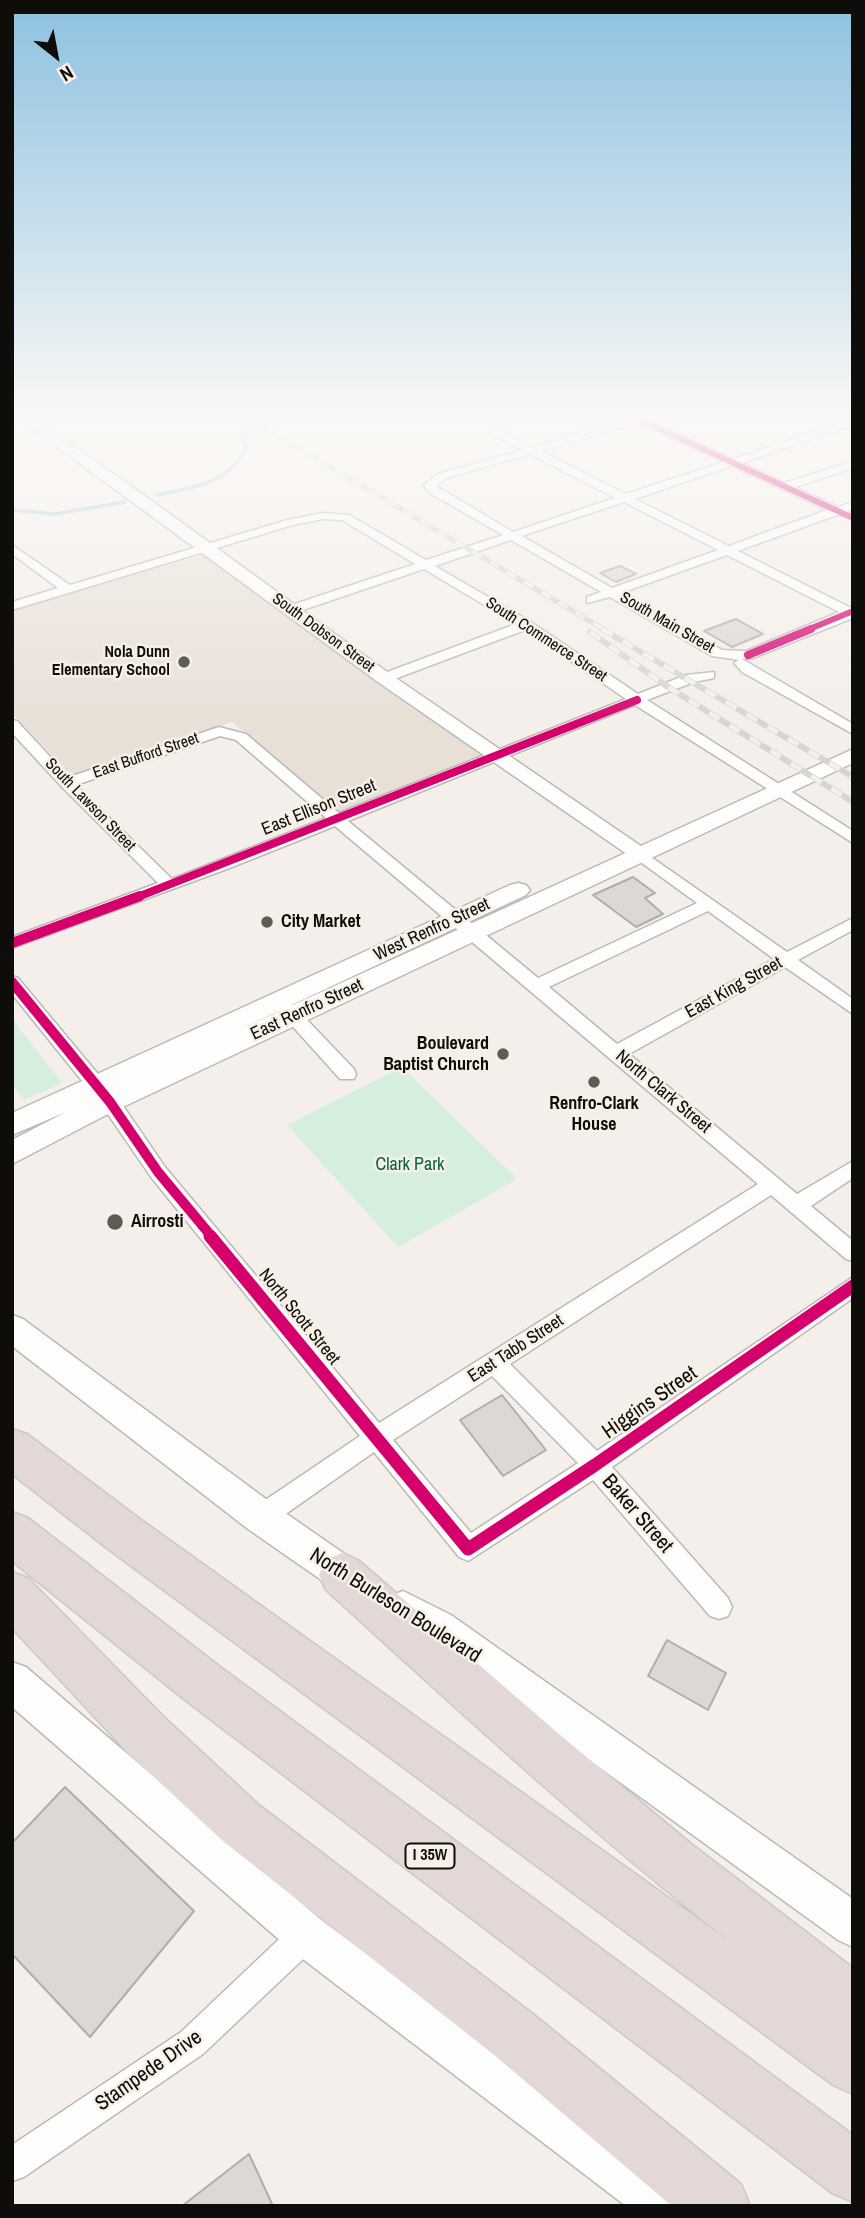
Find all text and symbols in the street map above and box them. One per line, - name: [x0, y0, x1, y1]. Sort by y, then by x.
- north arrow: [21, 21, 91, 91]
- text: N: [55, 60, 78, 88]
- street label: South Main Street: [616, 588, 718, 658]
- street label: South Dobson Street: [268, 589, 378, 677]
- street label: South Commerce Street: [482, 594, 610, 686]
- place label: Nola Dunn Elementary School: [52, 643, 170, 681]
- marker: Nola Dunn Elementary School: [176, 654, 192, 670]
- street label: East Bufford Street: [91, 729, 201, 783]
- street label: South Lawson Street: [41, 755, 139, 855]
- street label: East Ellison Street: [259, 775, 379, 841]
- street label: West Renfro Street: [371, 894, 493, 966]
- place label: City Market: [281, 911, 361, 933]
- marker: City Market: [259, 914, 275, 930]
- street label: East King Street: [682, 952, 786, 1024]
- street label: East Renfro Street: [247, 975, 367, 1045]
- place label: Boulevard Baptist Church: [383, 1033, 489, 1076]
- marker: Boulevard Baptist Church: [495, 1046, 511, 1062]
- street label: North Clark Street: [611, 1046, 715, 1138]
- marker: Renfro-Clark House: [586, 1074, 602, 1090]
- place label: Renfro-Clark House: [549, 1093, 639, 1136]
- park label: Clark Park: [376, 1154, 444, 1176]
- place label: Airrosti: [131, 1211, 183, 1233]
- marker: Airrosti: [105, 1212, 125, 1232]
- street label: North Scott Street: [254, 1265, 344, 1369]
- street label: East Tabb Street: [464, 1310, 568, 1388]
- street label: Higgins Street: [598, 1361, 702, 1445]
- street label: Baker Street: [596, 1470, 678, 1558]
- street label: North Burleson Boulevard: [305, 1543, 485, 1669]
- road number: I 35W: [406, 1844, 454, 1868]
- street label: Stampede Drive: [91, 2025, 207, 2117]

